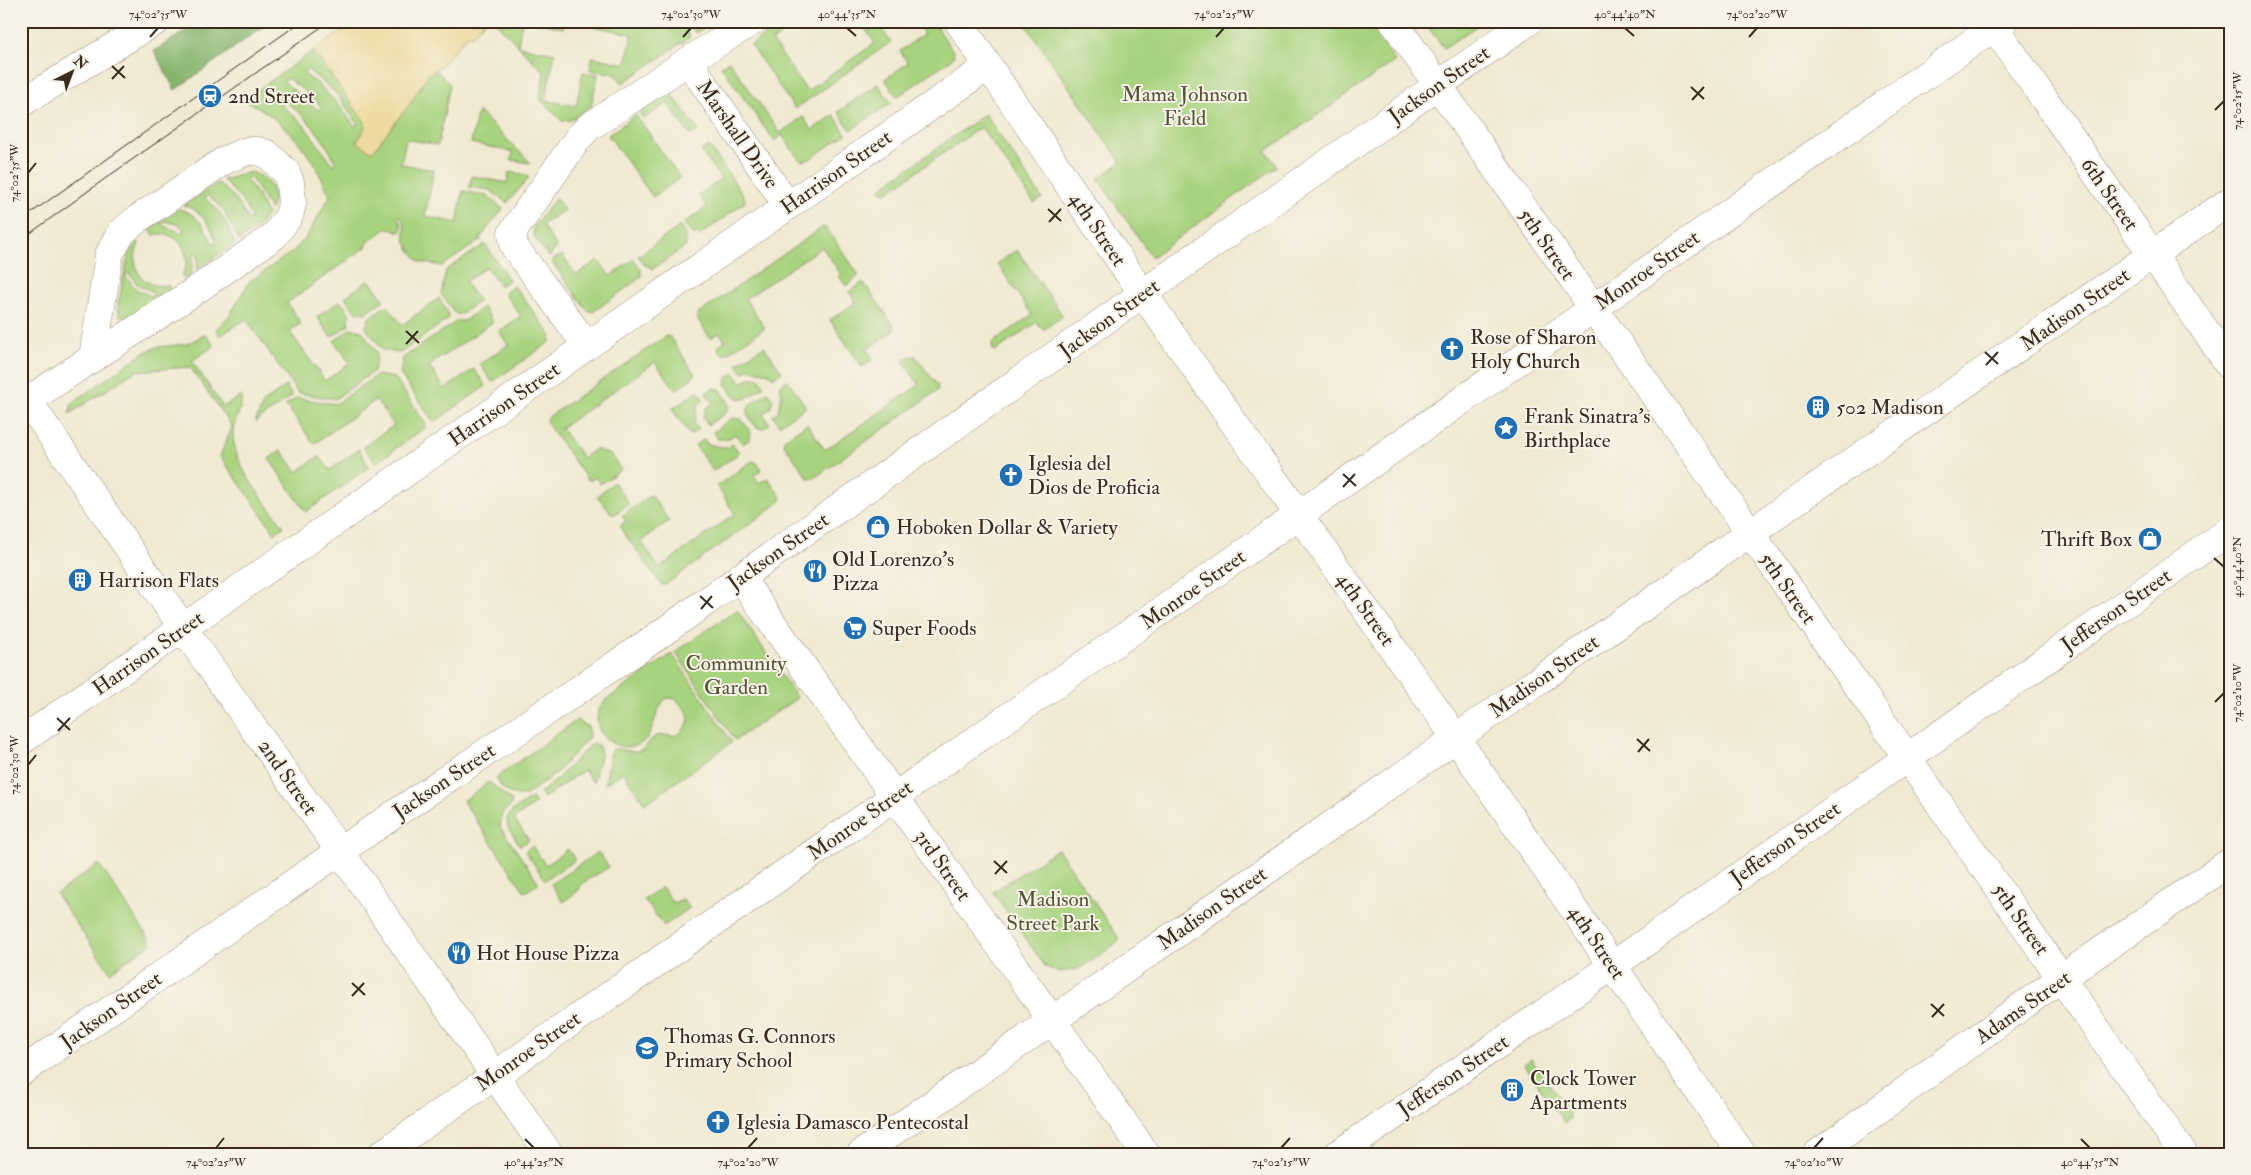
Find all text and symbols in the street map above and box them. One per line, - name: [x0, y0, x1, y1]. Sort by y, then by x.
- text: 74°02'35"W: [129, 7, 188, 22]
- text: 74°02'30"W: [661, 7, 721, 22]
- text: 40°44'35"N: [818, 7, 877, 22]
- text: 74°02'25"W: [1194, 7, 1255, 22]
- text: 40°44'40"N: [1594, 7, 1656, 22]
- text: 74°02'20"W: [1727, 7, 1788, 22]
- street label: Jackson Street: [1382, 39, 1496, 130]
- north arrow: [48, 48, 98, 98]
- text: N: [69, 52, 91, 74]
- text: 74°02'15"W: [2230, 71, 2245, 130]
- street label: Marshall Drive: [690, 75, 785, 194]
- park label: Mama Johnson Field: [1122, 81, 1248, 132]
- station icon: 2nd Street: [197, 83, 223, 109]
- place label: 2nd Street: [228, 83, 315, 110]
- street label: Harrison Street: [775, 124, 898, 221]
- text: 74°02'35"W: [7, 143, 22, 202]
- street label: 6th Street: [2075, 152, 2145, 236]
- street label: 4th Street: [1063, 187, 1132, 272]
- street label: 5th Street: [1512, 203, 1581, 286]
- street label: Monroe Street: [1589, 224, 1705, 317]
- street label: Madison Street: [2015, 262, 2136, 357]
- street label: Jackson Street: [1053, 273, 1165, 365]
- place label: Rose of Sharon Holy Church: [1470, 324, 1597, 375]
- church icon: Rose of Sharon Holy Church: [1439, 336, 1465, 362]
- street label: Harrison Street: [443, 356, 566, 453]
- building icon: 502 Madison: [1805, 394, 1831, 420]
- place label: 502 Madison: [1836, 394, 1944, 421]
- place label: Frank Sinatra's Birthplace: [1524, 403, 1651, 454]
- place icon: Frank Sinatra's Birthplace: [1493, 415, 1519, 441]
- place label: Iglesia del Dios de Proficia: [1028, 450, 1160, 501]
- church icon: Iglesia del Dios de Proficia: [998, 462, 1024, 488]
- street label: Jackson Street: [721, 506, 835, 597]
- shop icon: Hoboken Dollar & Variety: [865, 514, 891, 540]
- place label: Hoboken Dollar & Variety: [896, 514, 1118, 541]
- place label: Thrift Box: [2041, 526, 2133, 553]
- shop icon: Thrift Box: [2137, 526, 2163, 552]
- text: 40°44'40"N: [2230, 536, 2245, 598]
- street label: Monroe Street: [1135, 543, 1251, 636]
- place label: Old Lorenzo’s Pizza: [832, 546, 954, 597]
- street label: 5th Street: [1753, 547, 1822, 630]
- restaurant icon: Old Lorenzo’s Pizza: [802, 558, 828, 584]
- street label: Jefferson Street: [2055, 562, 2177, 659]
- building icon: Harrison Flats: [67, 567, 93, 593]
- place label: Harrison Flats: [98, 567, 219, 594]
- street label: 4th Street: [1330, 567, 1401, 652]
- street label: Harrison Street: [87, 605, 210, 702]
- supermarket icon: Super Foods: [842, 615, 868, 641]
- place label: Super Foods: [872, 615, 977, 642]
- street label: Madison Street: [1484, 629, 1605, 724]
- park label: Community Garden: [685, 650, 787, 701]
- text: 74°02'10"W: [2230, 663, 2245, 723]
- street label: 2nd Street: [252, 734, 324, 821]
- text: 74°02'30"W: [7, 735, 22, 795]
- street label: Jackson Street: [387, 737, 501, 826]
- street label: Monroe Street: [802, 774, 918, 867]
- street label: Jefferson Street: [1724, 795, 1846, 892]
- street label: 3rd Street: [908, 824, 977, 906]
- street label: Madison Street: [1152, 861, 1273, 956]
- street label: 5th Street: [1986, 878, 2055, 961]
- park label: Madison Street Park: [1006, 886, 1100, 937]
- street label: 4th Street: [1562, 900, 1631, 985]
- restaurant icon: Hot House Pizza: [446, 940, 472, 966]
- place label: Hot House Pizza: [476, 940, 620, 967]
- street label: Adams Street: [1969, 964, 2077, 1051]
- street label: Jackson Street: [54, 965, 168, 1056]
- street label: Monroe Street: [470, 1005, 586, 1098]
- place label: Thomas G. Connors Primary School: [664, 1023, 835, 1074]
- street label: Jefferson Street: [1392, 1028, 1514, 1123]
- school or university icon: Thomas G. Connors Primary School: [634, 1035, 660, 1061]
- place label: Clock Tower Apartments: [1529, 1065, 1636, 1116]
- building icon: Clock Tower Apartments: [1499, 1077, 1525, 1103]
- church icon: Iglesia Damasco Pentecostal: [705, 1109, 731, 1135]
- place label: Iglesia Damasco Pentecostal: [736, 1109, 969, 1136]
- text: 74°02'25"W: [186, 1155, 247, 1170]
- text: 40°44'25"N: [504, 1155, 564, 1170]
- text: 74°02'20"W: [718, 1155, 779, 1170]
- text: 74°02'15"W: [1252, 1155, 1311, 1170]
- text: 74°02'10"W: [1784, 1155, 1844, 1170]
- text: 40°44'35"N: [2061, 1155, 2120, 1170]

